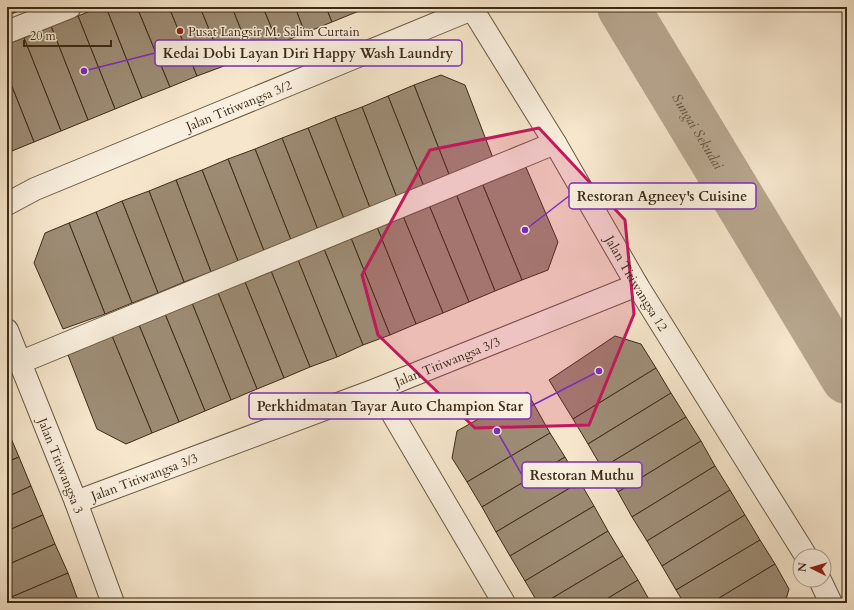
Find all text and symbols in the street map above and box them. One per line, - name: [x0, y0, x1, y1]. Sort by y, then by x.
- scale bar: [24, 22, 111, 48]
- place label: Pusat Langsir M. Salim Curtain: [188, 23, 361, 41]
- marker: Pusat Langsir M. Salim Curtain: [175, 26, 185, 36]
- text: 20 m: [30, 28, 57, 44]
- callout: Kedai Dobi Layan Diri Happy Wash Laundry: [155, 40, 462, 66]
- text: Kedai Dobi Layan Diri Happy Wash Laundry: [163, 44, 453, 63]
- street label: Jalan Titiwangsa 3/2: [182, 76, 295, 137]
- water label: Sungai Sekudai: [667, 90, 728, 173]
- callout: Restoran Agneey's Cuisine: [569, 183, 756, 209]
- text: Restoran Agneey's Cuisine: [577, 187, 747, 206]
- street label: Jalan Titiwangsa 12: [599, 231, 672, 335]
- street label: Jalan Titiwangsa 3/3: [390, 333, 503, 392]
- callout: Perkhidmatan Tayar Auto Champion Star: [249, 393, 531, 419]
- text: Perkhidmatan Tayar Auto Champion Star: [257, 397, 524, 416]
- street label: Jalan Titiwangsa 3: [32, 413, 87, 516]
- street label: Jalan Titiwangsa 3/3: [87, 449, 201, 506]
- callout: Restoran Muthu: [522, 462, 642, 488]
- text: Restoran Muthu: [530, 466, 634, 485]
- north arrow: [792, 548, 832, 588]
- text: N: [795, 561, 810, 573]

